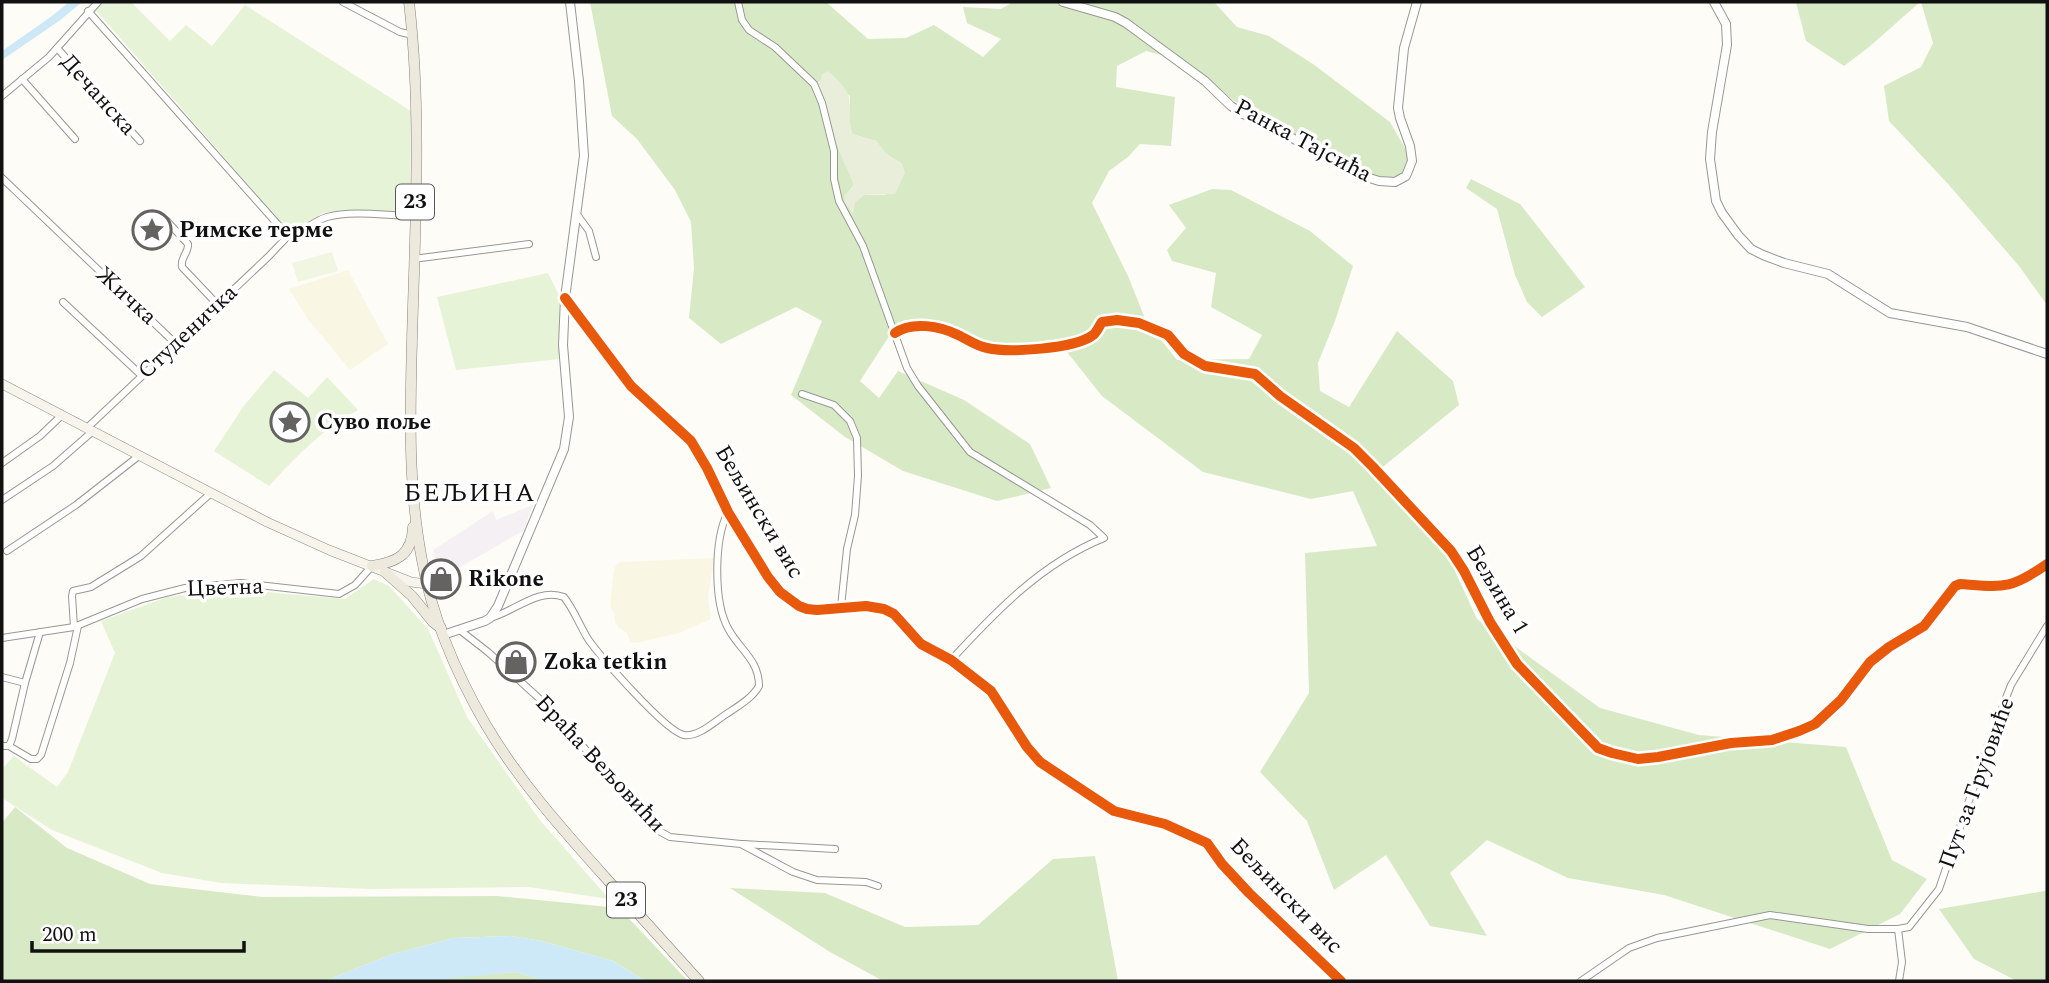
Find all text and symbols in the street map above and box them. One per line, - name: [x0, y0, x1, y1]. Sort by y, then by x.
- street label: Дечанска: [52, 46, 144, 144]
- street label: Ранка Тајсића: [1228, 90, 1378, 192]
- road number: 23: [396, 184, 434, 220]
- place icon: Римске терме: [131, 209, 173, 251]
- place label: Римске терме: [179, 213, 333, 248]
- street label: Жичка: [87, 258, 165, 334]
- street label: Студеничка: [130, 276, 246, 388]
- place icon: Суво поље: [269, 401, 311, 443]
- place label: Суво поље: [317, 405, 431, 440]
- street label: Бељински вис: [705, 438, 813, 586]
- district label: БЕЉИНА: [403, 473, 537, 513]
- street label: Бељина 1: [1456, 538, 1538, 642]
- shop icon: Rikone: [420, 558, 462, 600]
- place label: Rikone: [468, 562, 544, 597]
- street label: Цветна: [186, 569, 264, 607]
- shop icon: Zoka tetkin: [495, 641, 537, 683]
- place label: Zoka tetkin: [543, 645, 667, 680]
- street label: Браћа Вељовићи: [526, 687, 674, 841]
- street label: Пут за Грујовиће: [1930, 692, 2024, 874]
- street label: Бељински вис: [1221, 830, 1351, 962]
- road number: 23: [607, 883, 645, 918]
- scale bar: [32, 909, 243, 953]
- text: 200 m: [42, 919, 97, 951]

